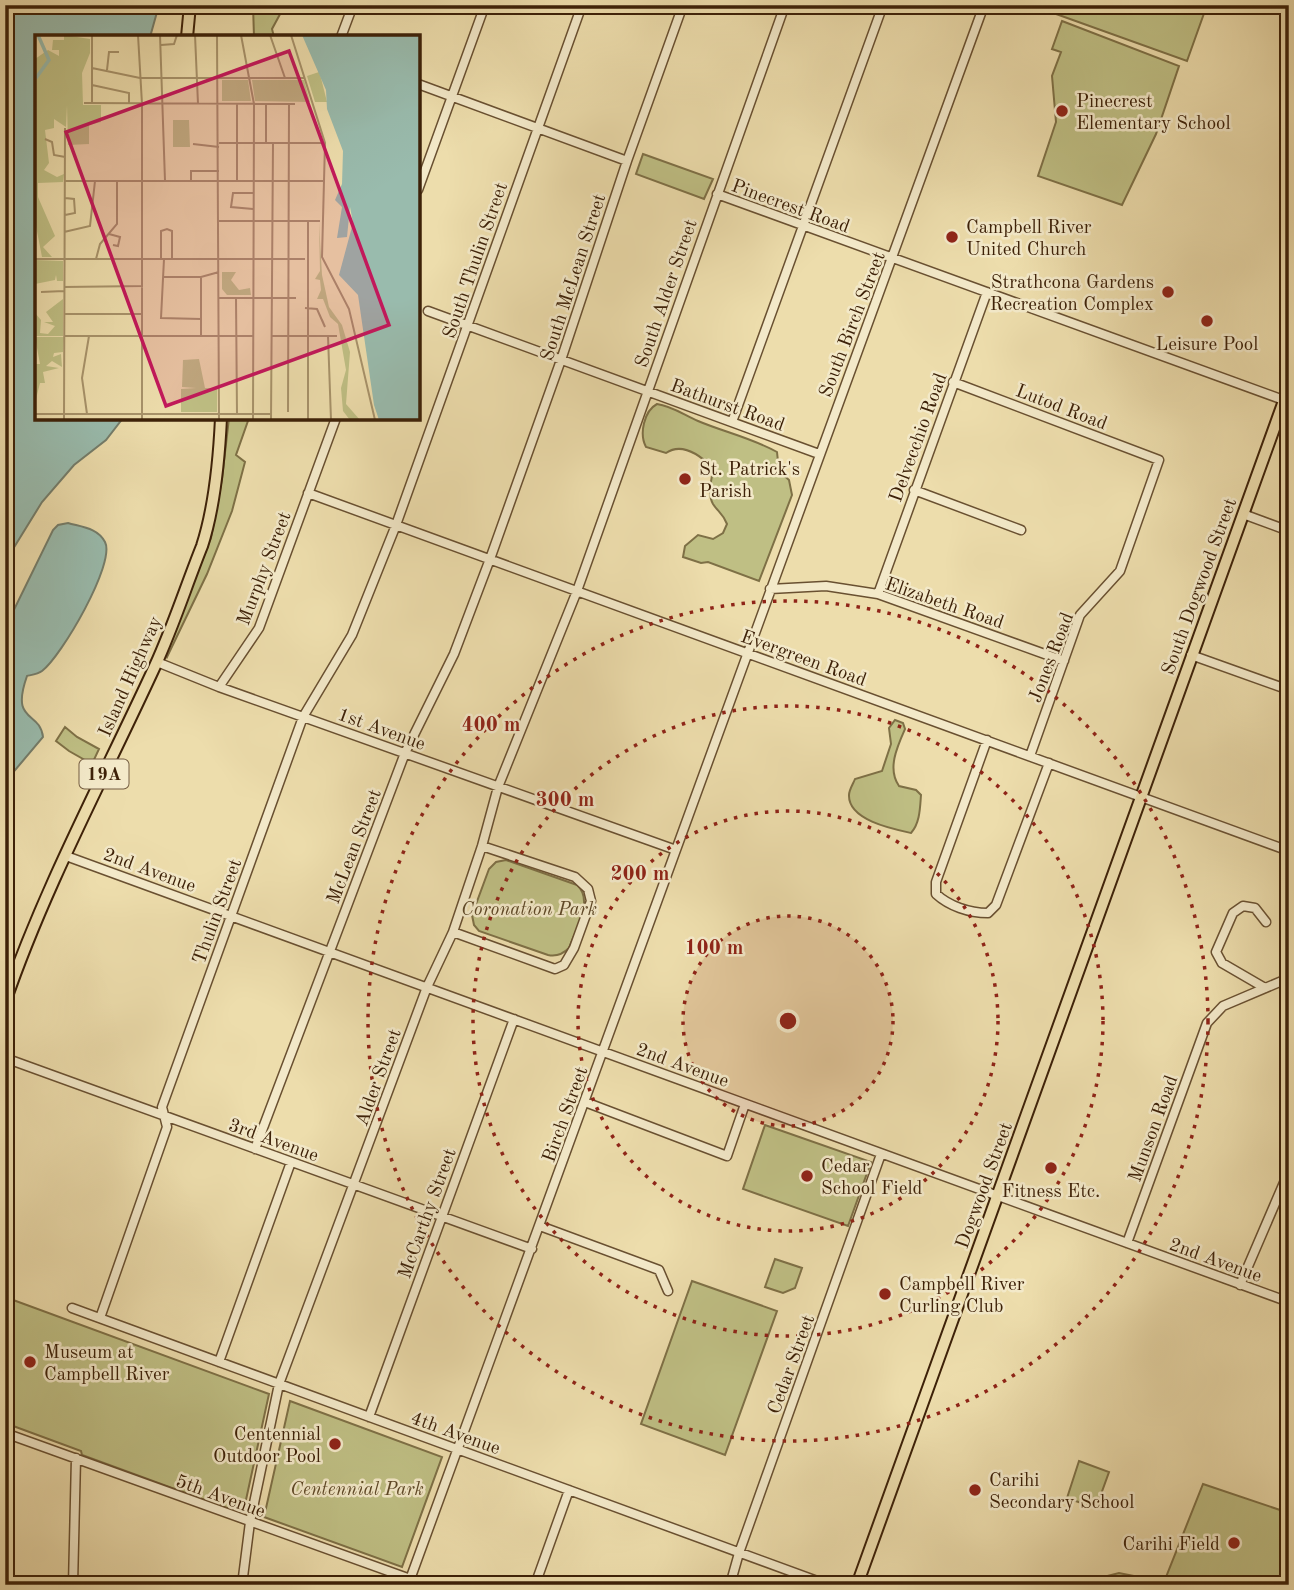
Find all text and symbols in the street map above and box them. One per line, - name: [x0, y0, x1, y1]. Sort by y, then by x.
- inset map: [35, 35, 420, 420]
- place label: Pinecrest Elementary School: [1076, 93, 1231, 134]
- marker: Pinecrest Elementary School: [1054, 103, 1070, 119]
- street label: Pinecrest Road: [728, 177, 852, 238]
- street label: South Thulin Street: [441, 180, 512, 341]
- street label: South McLean Street: [538, 192, 610, 364]
- street label: South Alder Street: [633, 217, 702, 370]
- place label: Campbell River United Church: [966, 219, 1092, 260]
- marker: Campbell River United Church: [944, 229, 960, 245]
- street label: South Birch Street: [817, 250, 890, 400]
- place label: Strathcona Gardens Recreation Complex: [990, 274, 1154, 315]
- marker: Strathcona Gardens Recreation Complex: [1160, 284, 1176, 300]
- marker: Leisure Pool: [1199, 313, 1215, 329]
- place label: Leisure Pool: [1156, 336, 1258, 355]
- street label: Delvecchio Road: [887, 371, 952, 505]
- street label: Bathurst Road: [668, 377, 787, 436]
- street label: Lutod Road: [1013, 382, 1110, 435]
- place label: St. Patrick's Parish: [699, 461, 800, 502]
- marker: St. Patrick's Parish: [677, 471, 693, 487]
- street label: South Dogwood Street: [1160, 496, 1241, 678]
- street label: Murphy Street: [235, 510, 296, 628]
- street label: Elizabeth Road: [882, 575, 1006, 634]
- street label: Jones Road: [1027, 610, 1078, 705]
- street label: Island Highway: [96, 614, 166, 740]
- street label: Evergreen Road: [738, 628, 869, 691]
- street label: 1st Avenue: [335, 706, 427, 755]
- text: 400 m: [461, 715, 521, 736]
- road number: 19A: [80, 760, 128, 788]
- street label: McLean Street: [325, 787, 386, 907]
- text: 300 m: [535, 790, 595, 811]
- street label: 2nd Avenue: [100, 846, 198, 897]
- street label: Thulin Street: [191, 857, 246, 967]
- text: 200 m: [610, 864, 670, 885]
- park label: Coronation Park: [461, 901, 597, 920]
- text: 100 m: [684, 938, 744, 959]
- centre of rings: [776, 1009, 800, 1033]
- street label: Alder Street: [353, 1027, 406, 1129]
- street label: 2nd Avenue: [633, 1041, 731, 1092]
- street label: Birch Street: [540, 1064, 592, 1165]
- street label: Munson Road: [1126, 1073, 1182, 1185]
- street label: 3rd Avenue: [226, 1116, 321, 1166]
- street label: Dogwood Street: [954, 1120, 1017, 1251]
- street label: McCarthy Street: [396, 1146, 461, 1281]
- place label: Cedar School Field: [821, 1158, 923, 1199]
- marker: Fitness Etc.: [1043, 1160, 1059, 1176]
- marker: Cedar School Field: [799, 1168, 815, 1184]
- place label: Fitness Etc.: [1002, 1183, 1100, 1202]
- street label: 2nd Avenue: [1166, 1236, 1264, 1287]
- place label: Campbell River Curling Club: [899, 1276, 1025, 1317]
- marker: Campbell River Curling Club: [877, 1286, 893, 1302]
- street label: Cedar Street: [766, 1313, 819, 1417]
- place label: Museum at Campbell River: [44, 1344, 170, 1385]
- marker: Museum at Campbell River: [22, 1354, 38, 1370]
- street label: 4th Avenue: [408, 1409, 502, 1459]
- place label: Centennial Outdoor Pool: [213, 1426, 321, 1467]
- marker: Centennial Outdoor Pool: [327, 1436, 343, 1452]
- street label: 5th Avenue: [173, 1472, 267, 1522]
- place label: Carihi Secondary School: [989, 1472, 1134, 1513]
- park label: Centennial Park: [290, 1481, 424, 1500]
- marker: Carihi Secondary School: [967, 1482, 983, 1498]
- marker: Carihi Field: [1226, 1535, 1242, 1551]
- place label: Carihi Field: [1122, 1536, 1220, 1555]

